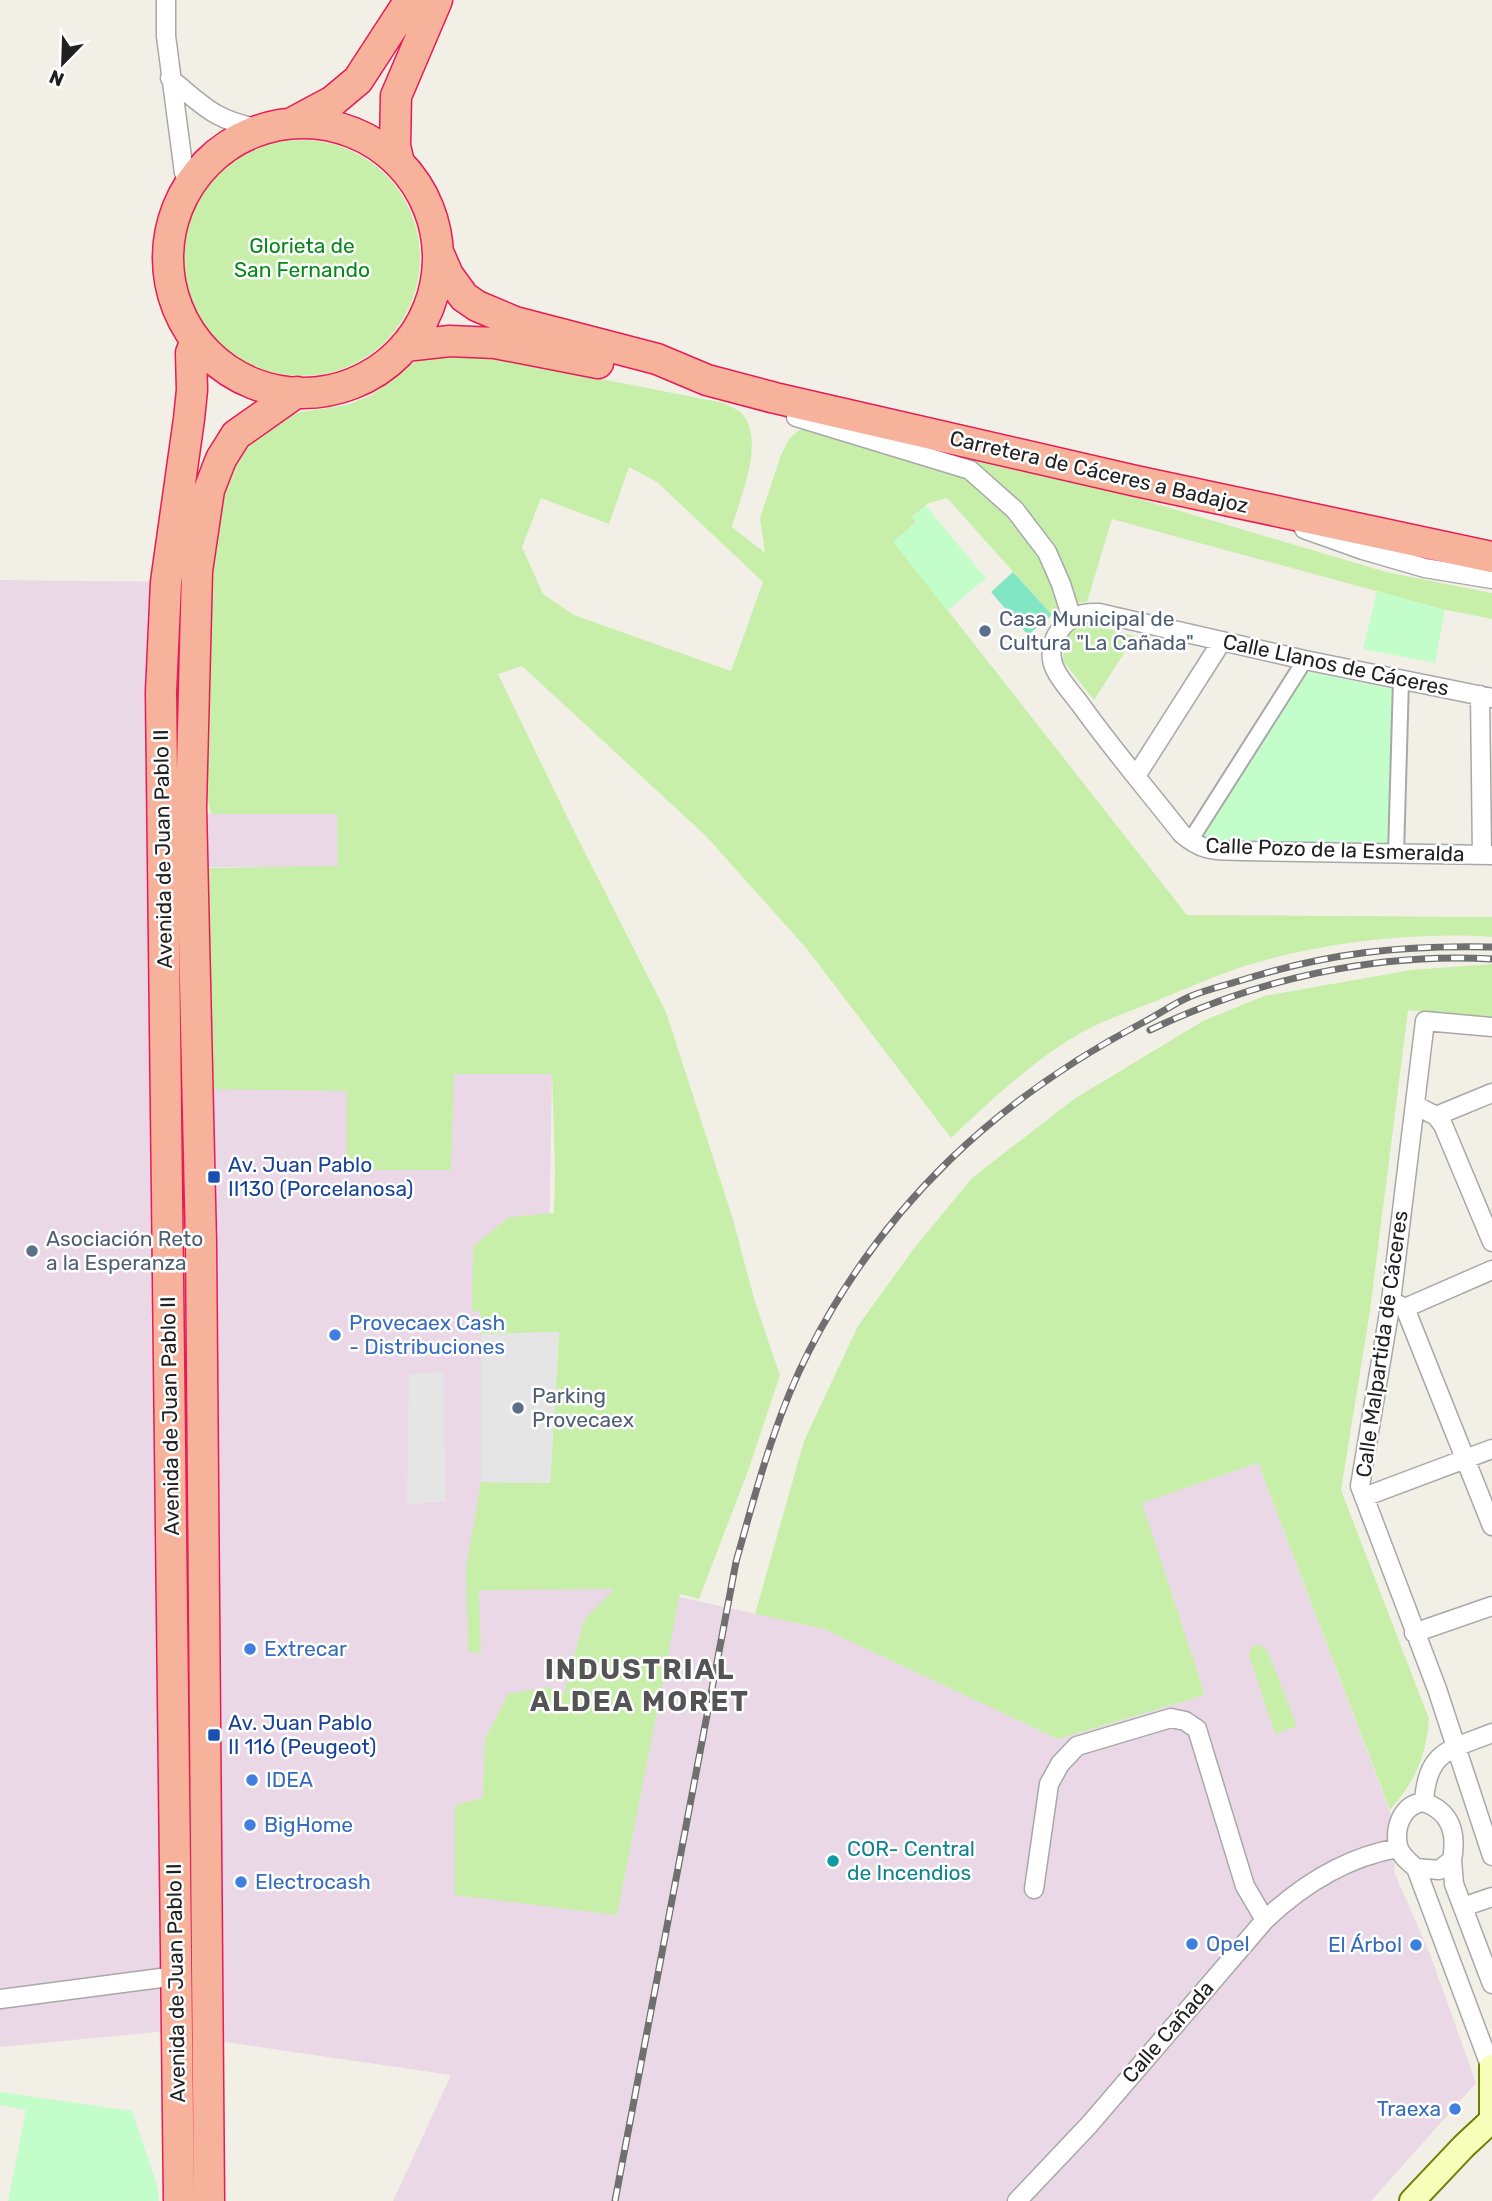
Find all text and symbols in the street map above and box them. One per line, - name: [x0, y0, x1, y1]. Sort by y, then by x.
- north arrow: [28, 28, 98, 98]
- text: N: [46, 65, 67, 91]
- park label: Glorieta de San Fernando: [234, 233, 370, 282]
- street label: Carretera de Cáceres a Badajoz: [947, 425, 1251, 518]
- place label: Casa Municipal de Cultura "La Cañada": [999, 606, 1194, 655]
- marker: Casa Municipal de Cultura "La Cañada": [977, 623, 993, 639]
- street label: Calle Llanos de Cáceres: [1221, 628, 1451, 701]
- street label: Avenida de Juan Pablo II: [148, 729, 177, 969]
- street label: Calle Pozo de la Esmeralda: [1205, 832, 1465, 867]
- place label: Av. Juan Pablo II130 (Porcelanosa): [228, 1152, 413, 1201]
- marker: Av. Juan Pablo II130 (Porcelanosa): [206, 1169, 222, 1185]
- street label: Calle Malpartida de Cáceres: [1350, 1209, 1413, 1479]
- place label: Asociación Reto a la Esperanza: [46, 1226, 203, 1275]
- marker: Asociación Reto a la Esperanza: [24, 1243, 40, 1259]
- street label: Avenida de Juan Pablo II: [155, 1296, 184, 1536]
- place label: Provecaex Cash - Distribuciones: [349, 1310, 505, 1359]
- marker: Provecaex Cash - Distribuciones: [327, 1327, 343, 1343]
- place label: Parking Provecaex: [532, 1383, 634, 1432]
- marker: Parking Provecaex: [510, 1400, 526, 1416]
- place label: Extrecar: [264, 1636, 347, 1661]
- marker: Extrecar: [242, 1641, 258, 1657]
- district label: INDUSTRIAL ALDEA MORET: [530, 1653, 750, 1718]
- place label: Av. Juan Pablo II 116 (Peugeot): [228, 1710, 376, 1759]
- marker: Av. Juan Pablo II 116 (Peugeot): [206, 1727, 222, 1743]
- place label: IDEA: [266, 1767, 313, 1792]
- marker: IDEA: [244, 1772, 260, 1788]
- place label: BigHome: [264, 1812, 353, 1837]
- marker: BigHome: [242, 1817, 258, 1833]
- place label: COR- Central de Incendios: [847, 1836, 975, 1885]
- marker: COR- Central de Incendios: [825, 1853, 841, 1869]
- street label: Avenida de Juan Pablo II: [161, 1863, 190, 2103]
- place label: Electrocash: [255, 1869, 371, 1894]
- marker: Electrocash: [233, 1874, 249, 1890]
- place label: Opel: [1206, 1931, 1250, 1956]
- place label: El Árbol: [1328, 1932, 1402, 1957]
- marker: Opel: [1184, 1936, 1200, 1952]
- marker: El Árbol: [1408, 1937, 1424, 1953]
- street label: Calle Cañada: [1117, 1976, 1219, 2088]
- place label: Traexa: [1377, 2096, 1441, 2121]
- marker: Traexa: [1447, 2101, 1463, 2117]

